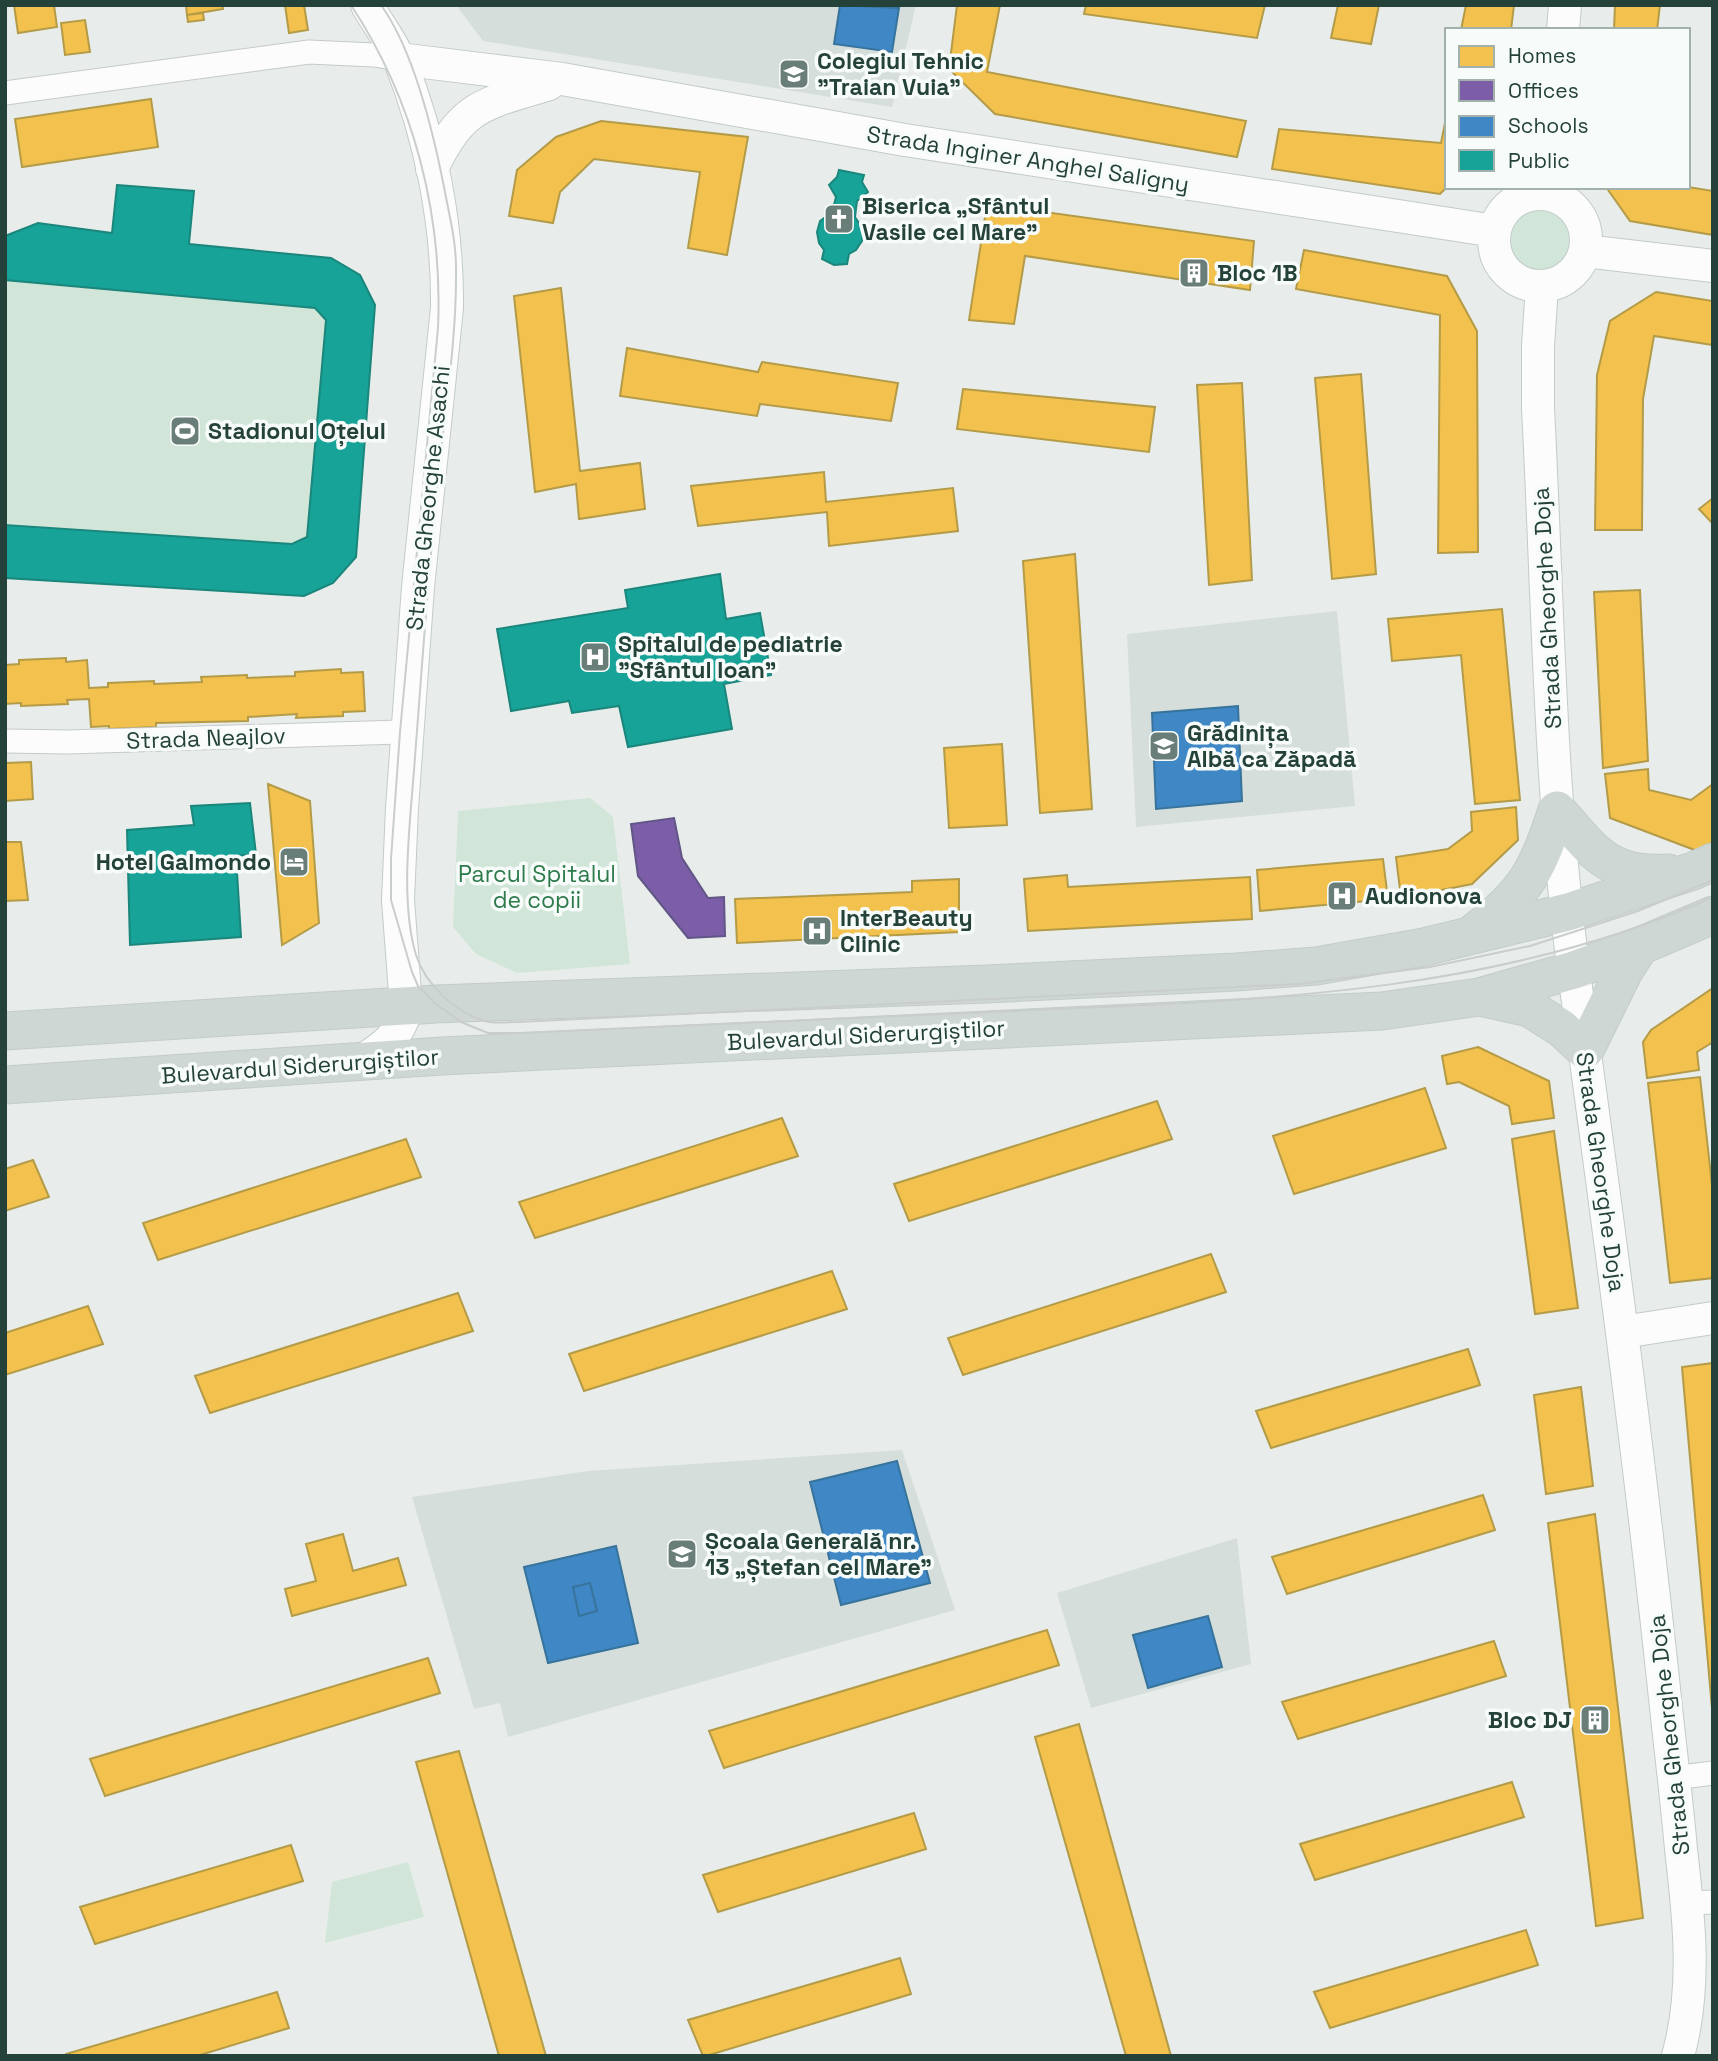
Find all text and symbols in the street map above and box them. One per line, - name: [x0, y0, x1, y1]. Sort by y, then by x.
- legend: [1445, 28, 1690, 189]
- text: Homes: [1508, 42, 1576, 69]
- place label: Colegiul Tehnic "Traian Vuia": [817, 46, 984, 102]
- school or university icon: Colegiul Tehnic "Traian Vuia": [777, 57, 811, 91]
- text: Offices: [1508, 77, 1579, 104]
- text: Schools: [1508, 112, 1588, 139]
- street label: Strada Inginer Anghel Saligny: [865, 119, 1191, 199]
- text: Public: [1508, 147, 1570, 174]
- place label: Biserica „Sfântul Vasile cel Mare": [862, 191, 1049, 247]
- church icon: Biserica „Sfântul Vasile cel Mare": [822, 202, 856, 236]
- building icon: Bloc 1B: [1177, 256, 1211, 290]
- place label: Bloc 1B: [1217, 258, 1297, 288]
- street label: Strada Gheorghe Asachi: [399, 364, 457, 632]
- sports icon: Stadionul Oțelul: [168, 414, 202, 448]
- place label: Stadionul Oțelul: [208, 416, 386, 447]
- street label: Strada Gheorghe Doja: [1526, 486, 1568, 730]
- place label: Spitalul de pediatrie "Sfântul Ioan": [618, 629, 843, 685]
- hospital icon: Spitalul de pediatrie "Sfântul Ioan": [578, 640, 612, 674]
- place label: Grădinița Albă ca Zăpadă: [1187, 718, 1356, 774]
- street label: Strada Neajlov: [126, 720, 286, 756]
- school or university icon: Grădinița Albă ca Zăpadă: [1147, 729, 1181, 763]
- hotel icon: Hotel Galmondo: [277, 845, 311, 879]
- place label: Hotel Galmondo: [96, 847, 271, 877]
- park label: Parcul Spitalul de copii: [458, 859, 616, 915]
- hospital icon: Audionova: [1325, 879, 1359, 913]
- place label: Audionova: [1365, 881, 1482, 911]
- place label: InterBeauty Clinic: [840, 903, 973, 959]
- hospital icon: InterBeauty Clinic: [800, 914, 834, 948]
- street label: Bulevardul Siderurgiștilor: [726, 1013, 1006, 1057]
- street label: Bulevardul Siderurgiștilor: [160, 1041, 440, 1091]
- street label: Strada Gheorghe Doja: [1569, 1050, 1633, 1294]
- place label: Școala Generală nr. 13 „Ștefan cel Mare”: [705, 1526, 932, 1583]
- school or university icon: Școala Generală nr. 13 „Ștefan cel Mare”: [665, 1537, 699, 1571]
- street label: Strada Gheorghe Doja: [1641, 1613, 1697, 1857]
- building icon: Bloc DJ: [1578, 1703, 1612, 1737]
- place label: Bloc DJ: [1488, 1705, 1572, 1735]

